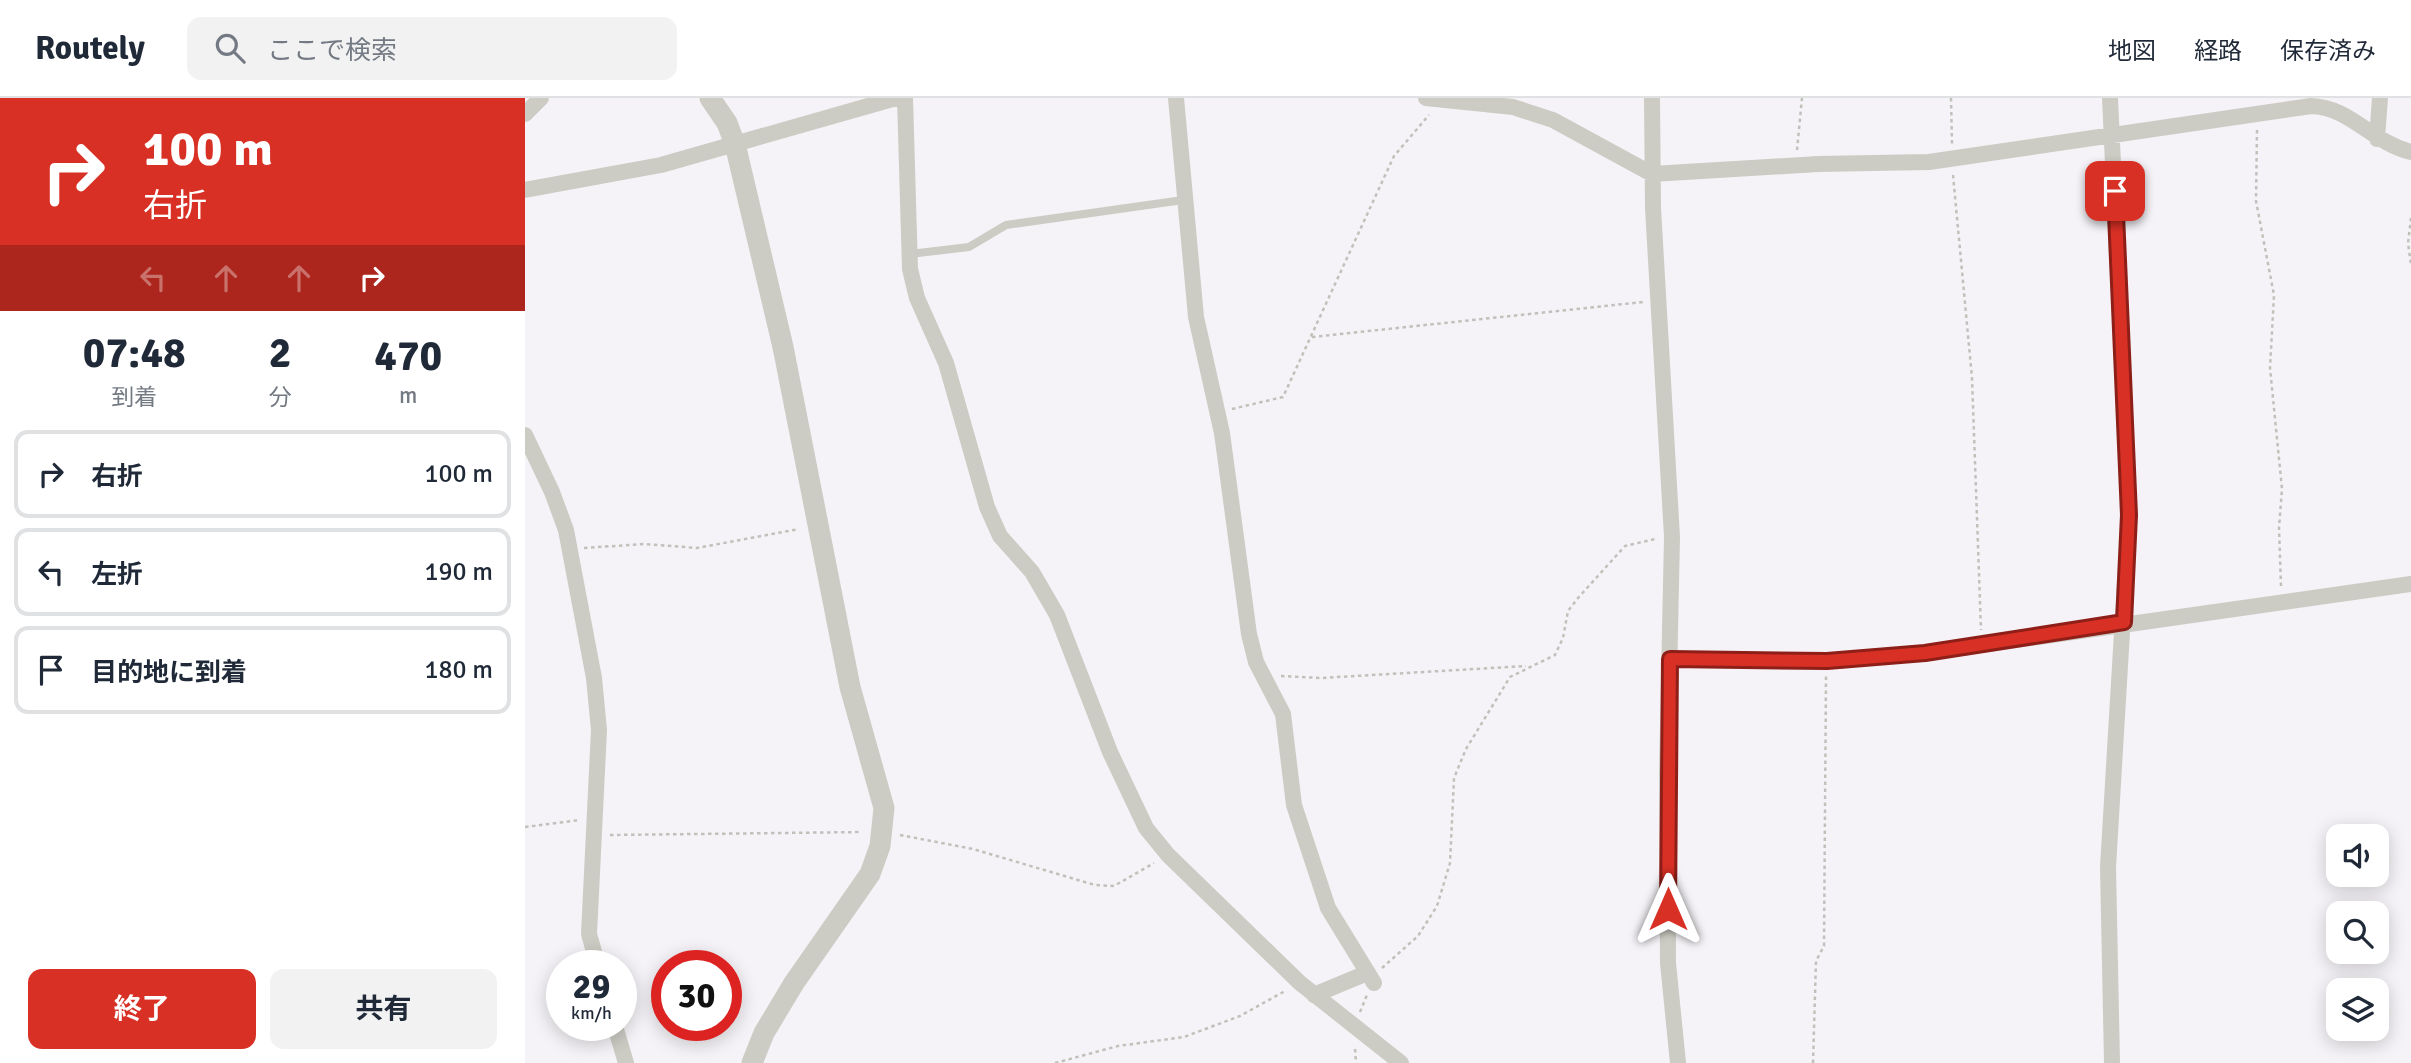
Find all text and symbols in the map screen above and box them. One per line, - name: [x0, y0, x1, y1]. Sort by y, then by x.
- search box: [187, 17, 677, 80]
- text: Routely: [35, 28, 145, 69]
- icon: search: [211, 29, 249, 67]
- text: ここで検索: [267, 35, 397, 67]
- text: 地図: [2108, 36, 2156, 66]
- text: 経路: [2194, 36, 2242, 66]
- text: 保存済み: [2280, 36, 2376, 66]
- text: 100 m: [143, 119, 273, 179]
- icon: right: [28, 126, 119, 217]
- pin: [2085, 161, 2145, 221]
- icon: arrive: [2096, 172, 2134, 210]
- text: 右折: [143, 186, 207, 225]
- icon: left: [134, 259, 172, 297]
- icon: ahead: [207, 259, 245, 297]
- icon: ahead: [280, 259, 318, 297]
- icon: right: [353, 259, 391, 297]
- text: 07:48: [83, 328, 186, 379]
- text: 2: [269, 328, 291, 379]
- text: 470: [374, 331, 442, 382]
- text: m: [399, 381, 417, 410]
- text: 到着: [111, 383, 157, 412]
- text: 分: [269, 383, 292, 412]
- icon: right: [32, 455, 70, 493]
- text: 100 m: [424, 458, 493, 490]
- text: 右折: [91, 461, 143, 493]
- icon: left: [32, 553, 70, 591]
- text: 190 m: [424, 556, 493, 588]
- text: 左折: [91, 559, 143, 591]
- icon: arrive: [32, 651, 70, 689]
- text: 180 m: [424, 654, 493, 686]
- text: 目的地に到着: [91, 657, 247, 689]
- map controls: [2326, 824, 2389, 1041]
- button: sound: [2326, 824, 2389, 887]
- position arrow: [1631, 872, 1705, 946]
- button: search: [2326, 901, 2389, 964]
- speed limit sign: 30: [651, 950, 742, 1041]
- text: 29: [573, 965, 610, 1008]
- button: 終了: [28, 969, 256, 1049]
- button: 共有: [270, 969, 497, 1049]
- button: layers: [2326, 978, 2389, 1041]
- text: km/h: [571, 1002, 612, 1024]

